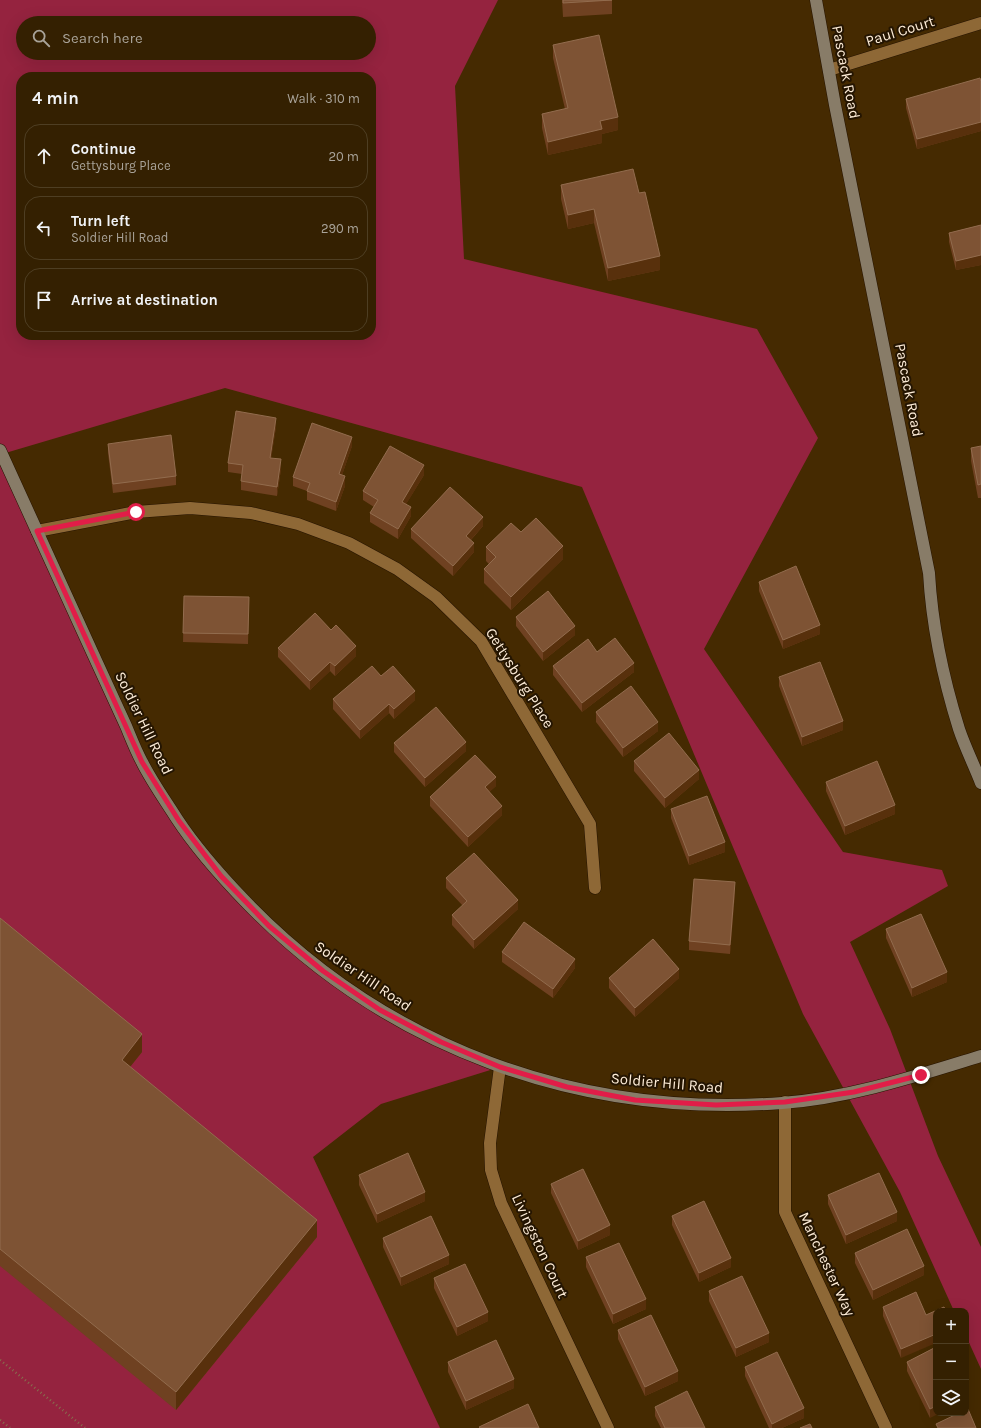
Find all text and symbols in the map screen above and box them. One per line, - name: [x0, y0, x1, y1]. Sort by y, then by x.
- street label: Paul Court: [863, 12, 937, 50]
- search box: [16, 16, 376, 60]
- street label: Pascack Road: [828, 24, 864, 120]
- icon: search: [30, 27, 52, 49]
- text: Search here: [62, 29, 143, 47]
- text: 4 min: [32, 88, 79, 108]
- text: Walk · 310 m: [287, 91, 360, 106]
- text: Continue: [71, 140, 136, 158]
- icon: ahead: [33, 145, 55, 167]
- text: 20 m: [329, 149, 359, 164]
- text: Gettysburg Place: [71, 158, 171, 173]
- text: Turn left: [71, 212, 130, 230]
- icon: left: [33, 217, 55, 239]
- text: 290 m: [321, 221, 359, 236]
- text: Soldier Hill Road: [71, 230, 169, 245]
- icon: arrive: [33, 289, 55, 311]
- text: Arrive at destination: [71, 291, 218, 309]
- street label: Pascack Road: [891, 342, 927, 438]
- route start: [127, 503, 145, 521]
- street label: Gettysburg Place: [482, 625, 558, 731]
- street label: Soldier Hill Road: [111, 668, 177, 778]
- street label: Soldier Hill Road: [311, 937, 415, 1015]
- route end: [912, 1066, 930, 1084]
- street label: Soldier Hill Road: [610, 1069, 724, 1097]
- street label: Livingston Court: [508, 1191, 572, 1301]
- street label: Manchester Way: [795, 1209, 859, 1319]
- map controls: [933, 1308, 969, 1416]
- button: +: [933, 1308, 969, 1344]
- button: −: [933, 1344, 969, 1380]
- button: layers: [933, 1380, 969, 1416]

